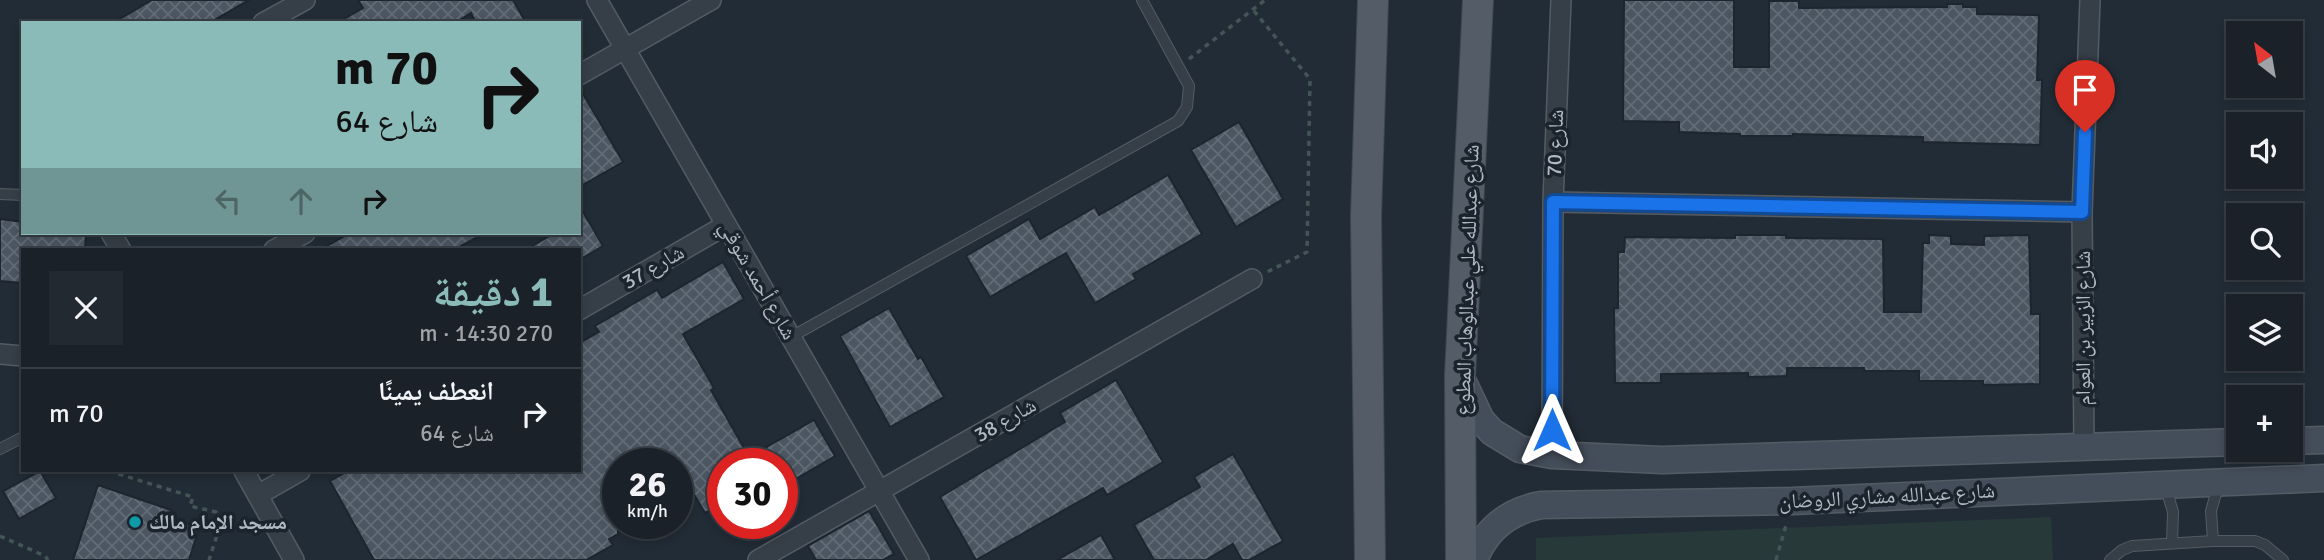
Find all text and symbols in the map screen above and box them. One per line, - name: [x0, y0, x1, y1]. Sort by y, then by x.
- north arrow: [2226, 21, 2303, 98]
- map controls: [2226, 21, 2303, 462]
- text: 70 m: [335, 38, 438, 98]
- icon: right: [462, 49, 553, 140]
- pin: [2055, 60, 2115, 132]
- icon: arrive: [2066, 71, 2104, 109]
- text: شارع 64: [336, 102, 438, 141]
- street label: شارع 70: [1541, 109, 1569, 177]
- button: sound: [2226, 112, 2303, 189]
- street label: شارع عبدالله علي عبدالوهاب المطوع: [1449, 144, 1488, 416]
- icon: left: [209, 182, 247, 220]
- icon: ahead: [282, 182, 320, 220]
- icon: right: [355, 182, 393, 220]
- button: search: [2226, 203, 2303, 280]
- street label: شارع أحمد شوقي: [711, 216, 803, 346]
- street label: شارع 37: [617, 239, 689, 295]
- street label: شارع الزبير بن العوام: [2070, 251, 2097, 405]
- text: 1 دقيقة: [433, 267, 553, 318]
- button: close: [49, 271, 123, 345]
- button: layers: [2226, 294, 2303, 371]
- text: 270 m · 14:30: [419, 319, 553, 348]
- text: انعطف يمينًا: [378, 376, 494, 408]
- button: +: [2226, 385, 2303, 462]
- street label: شارع 38: [969, 392, 1041, 448]
- position arrow: [1515, 393, 1589, 467]
- icon: right: [515, 395, 553, 433]
- text: 70 m: [49, 398, 104, 430]
- text: شارع 64: [420, 419, 494, 448]
- speed limit sign: 30: [707, 448, 798, 539]
- text: 26: [629, 463, 666, 506]
- street label: شارع عبدالله مشاري الروضان: [1778, 477, 1996, 518]
- text: km/h: [627, 500, 668, 522]
- place label: مسجد الإمام مالك: [149, 509, 287, 536]
- marker: مسجد الإمام مالك: [127, 514, 143, 530]

